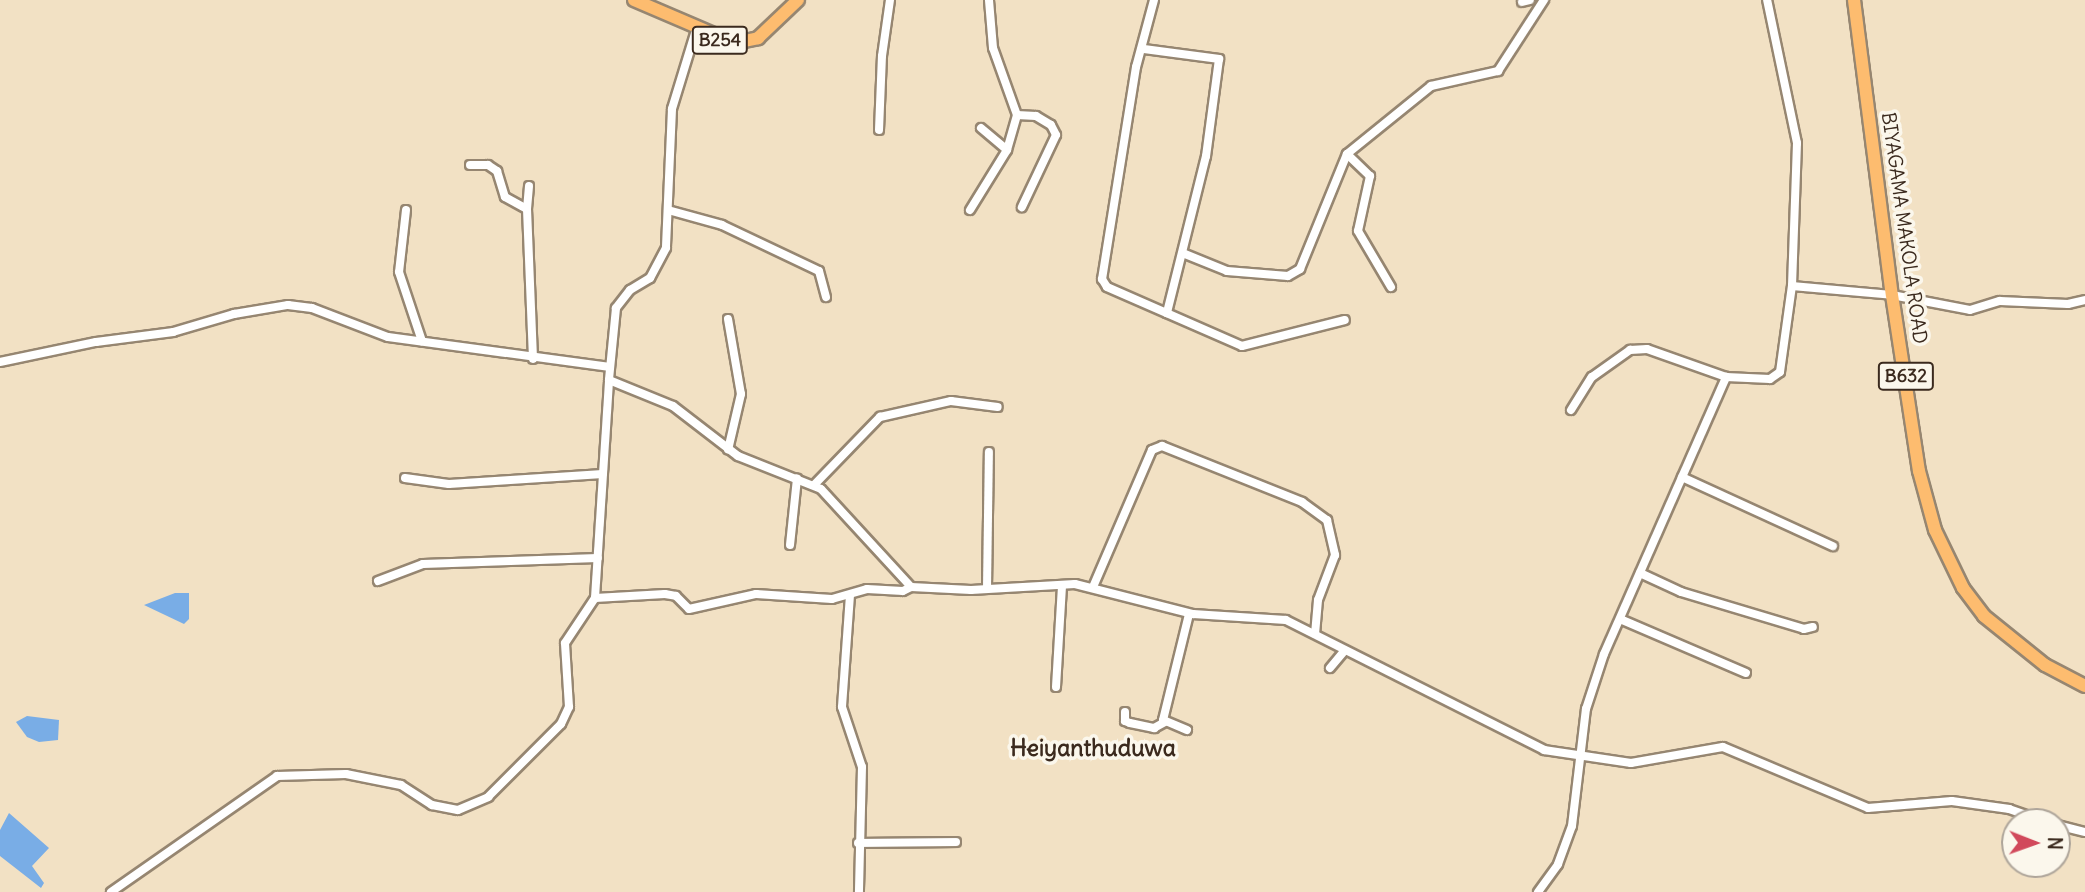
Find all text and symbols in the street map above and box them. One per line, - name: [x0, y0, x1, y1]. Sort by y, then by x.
- road number: B254: [690, 26, 750, 55]
- street label: BIYAGAMA MAKOLA ROAD: [1876, 111, 1932, 345]
- road number: B632: [1876, 362, 1936, 390]
- district label: Heiyanthuduwa: [1010, 734, 1176, 762]
- north arrow: [2001, 808, 2071, 878]
- text: N: [2043, 837, 2067, 850]

